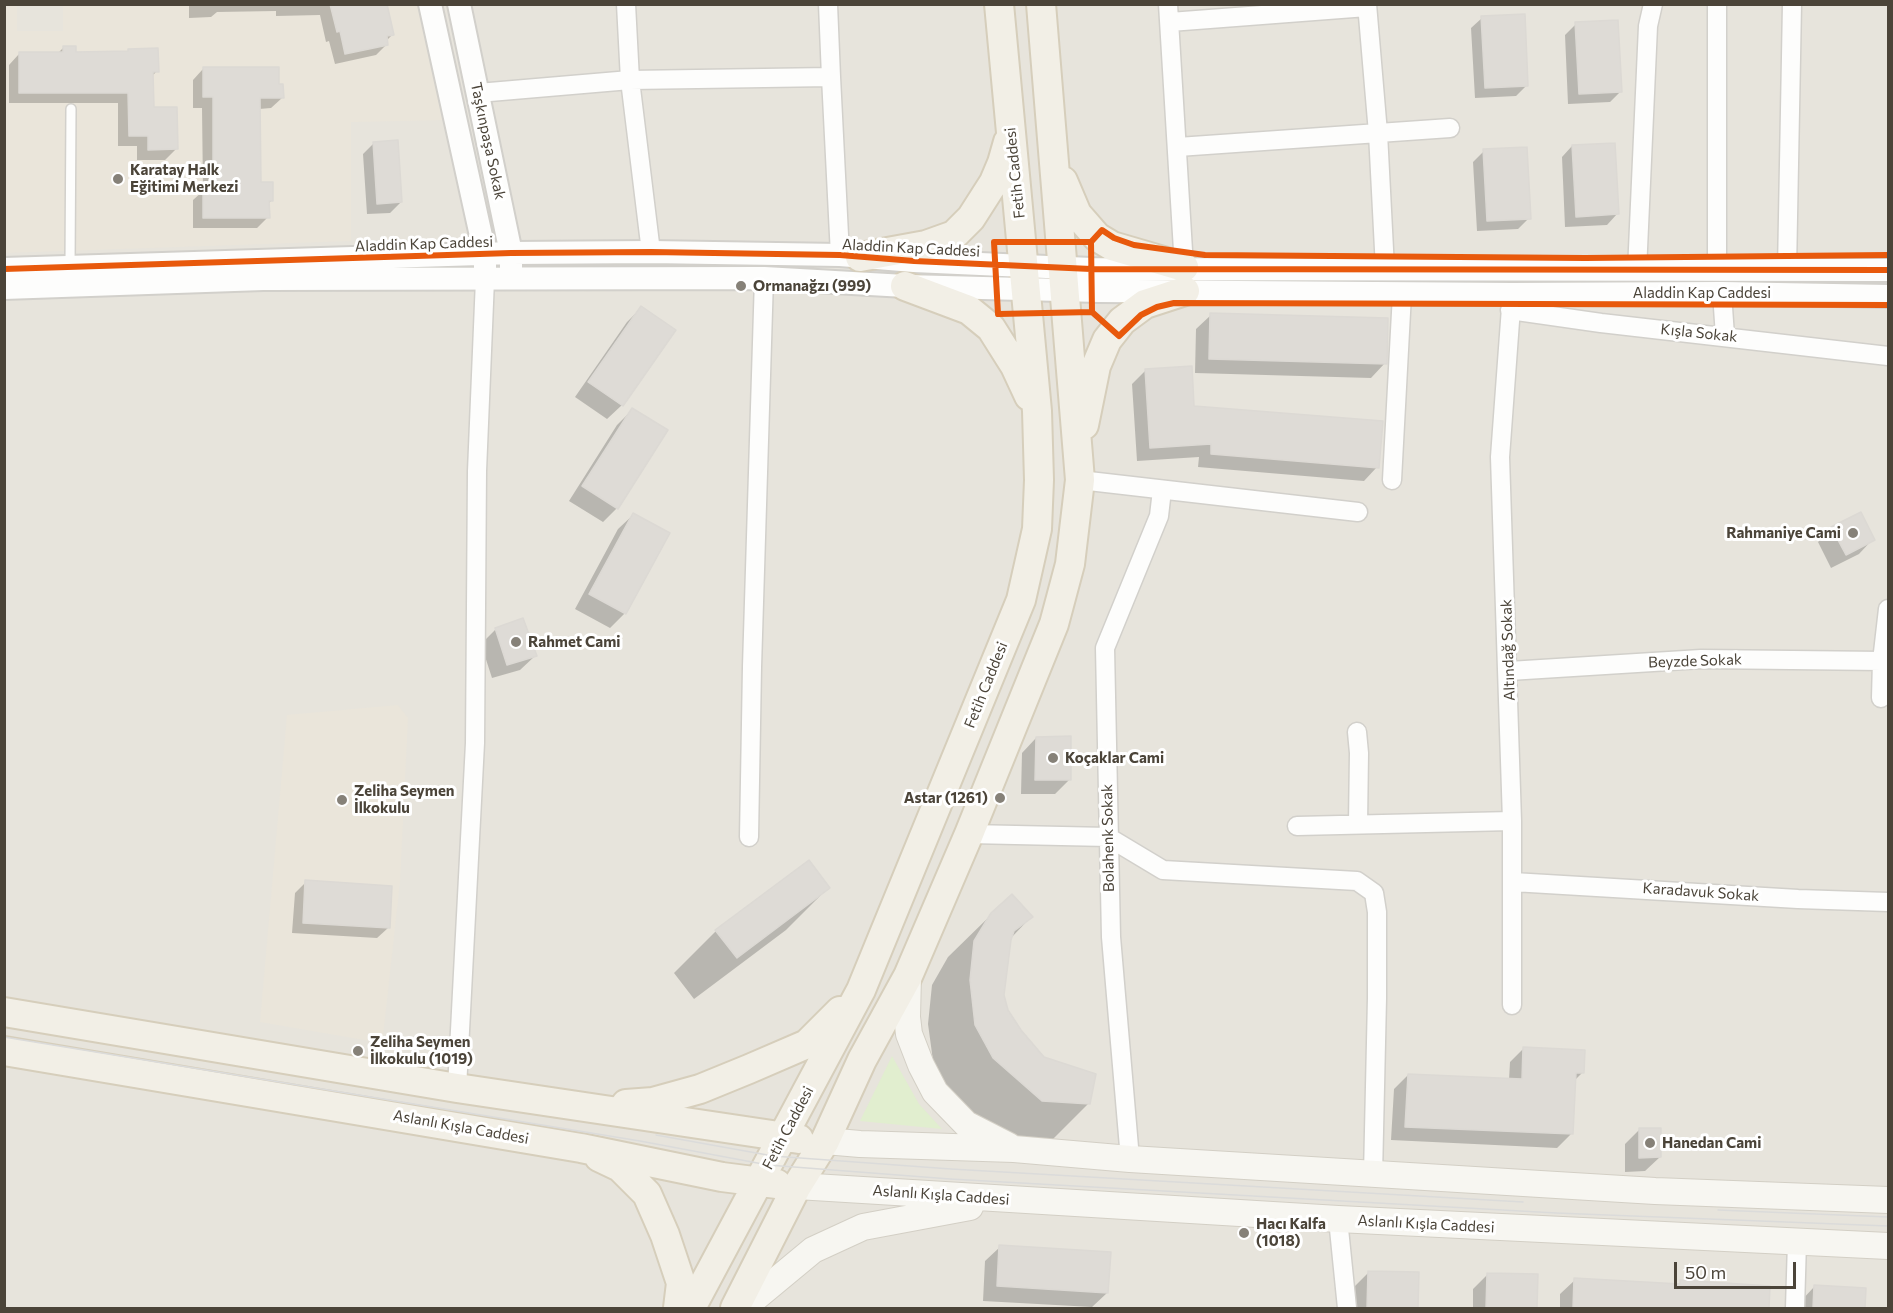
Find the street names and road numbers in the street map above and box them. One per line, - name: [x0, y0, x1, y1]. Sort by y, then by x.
- street label: Taşkınpaşa Sokak: [467, 81, 509, 201]
- street label: Fetih Caddesi: [1001, 127, 1029, 219]
- street label: Aladdin Kap Caddesi: [355, 233, 493, 255]
- street label: Aladdin Kap Caddesi: [841, 235, 981, 261]
- street label: Aladdin Kap Caddesi: [1633, 284, 1771, 302]
- street label: Kışla Sokak: [1660, 320, 1738, 346]
- street label: Altındağ Sokak: [1497, 599, 1519, 701]
- street label: Fetih Caddesi: [961, 639, 1011, 731]
- street label: Beyzde Sokak: [1648, 650, 1742, 672]
- street label: Bolahenk Sokak: [1098, 784, 1118, 892]
- street label: Karadavuk Sokak: [1642, 879, 1760, 905]
- street label: Fetih Caddesi: [759, 1083, 817, 1173]
- street label: Aslanlı Kışla Caddesi: [392, 1106, 530, 1148]
- street label: Aslanlı Kışla Caddesi: [872, 1181, 1010, 1209]
- street label: Aslanlı Kışla Caddesi: [1357, 1211, 1495, 1237]

